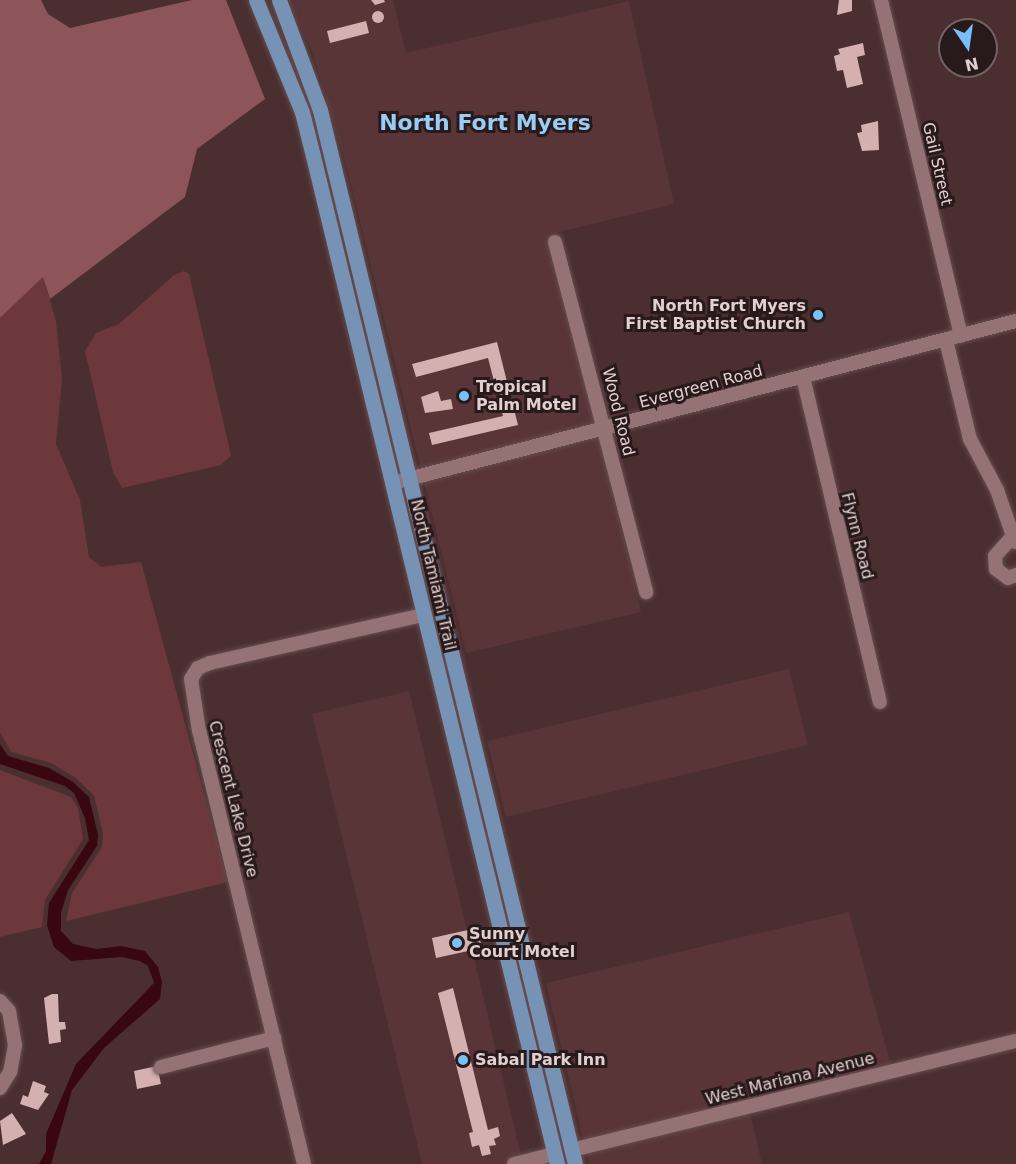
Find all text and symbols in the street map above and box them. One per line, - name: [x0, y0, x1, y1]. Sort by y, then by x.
- north arrow: [938, 18, 998, 78]
- text: N: [963, 53, 980, 75]
- district label: North Fort Myers: [379, 110, 591, 136]
- street label: Gail Street: [918, 121, 956, 207]
- place label: North Fort Myers First Baptist Church: [625, 296, 806, 334]
- marker: North Fort Myers First Baptist Church: [811, 308, 825, 322]
- street label: Evergreen Road: [637, 361, 765, 413]
- street label: Wood Road: [598, 366, 638, 458]
- place label: Tropical Palm Motel: [476, 377, 577, 415]
- marker: Tropical Palm Motel: [457, 389, 471, 403]
- street label: Flynn Road: [837, 491, 877, 581]
- street label: North Tamiami Trail: [406, 498, 460, 652]
- street label: Crescent Lake Drive: [204, 719, 262, 879]
- place label: Sunny Court Motel: [469, 924, 575, 962]
- marker: Sunny Court Motel: [450, 936, 464, 950]
- street label: West Mariana Avenue: [704, 1049, 876, 1109]
- place label: Sabal Park Inn: [475, 1050, 606, 1070]
- marker: Sabal Park Inn: [456, 1053, 470, 1067]

